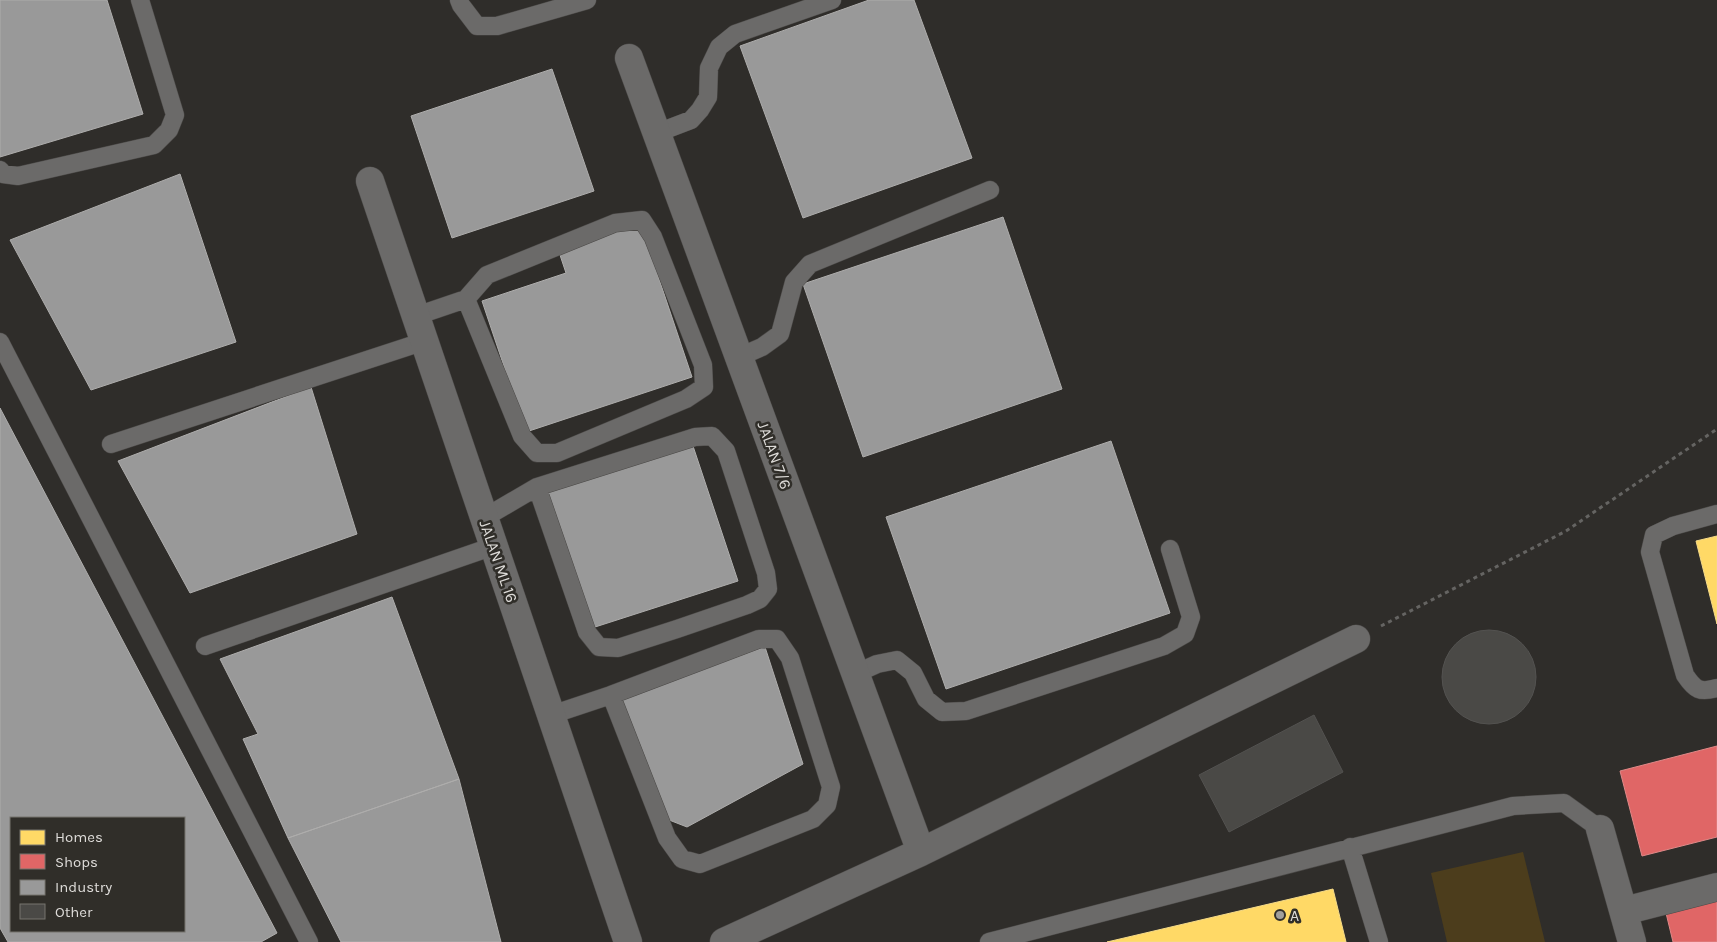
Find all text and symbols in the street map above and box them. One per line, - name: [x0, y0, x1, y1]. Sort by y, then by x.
- street label: JALAN 7/6: [754, 419, 796, 492]
- street label: JALAN ML 16: [475, 517, 522, 605]
- legend: [10, 817, 185, 932]
- text: Homes: [55, 828, 103, 846]
- text: Shops: [55, 853, 98, 871]
- text: Industry: [55, 878, 112, 896]
- text: Other: [55, 903, 93, 921]
- place label: A: [1290, 906, 1299, 925]
- marker: A: [1274, 909, 1286, 921]

